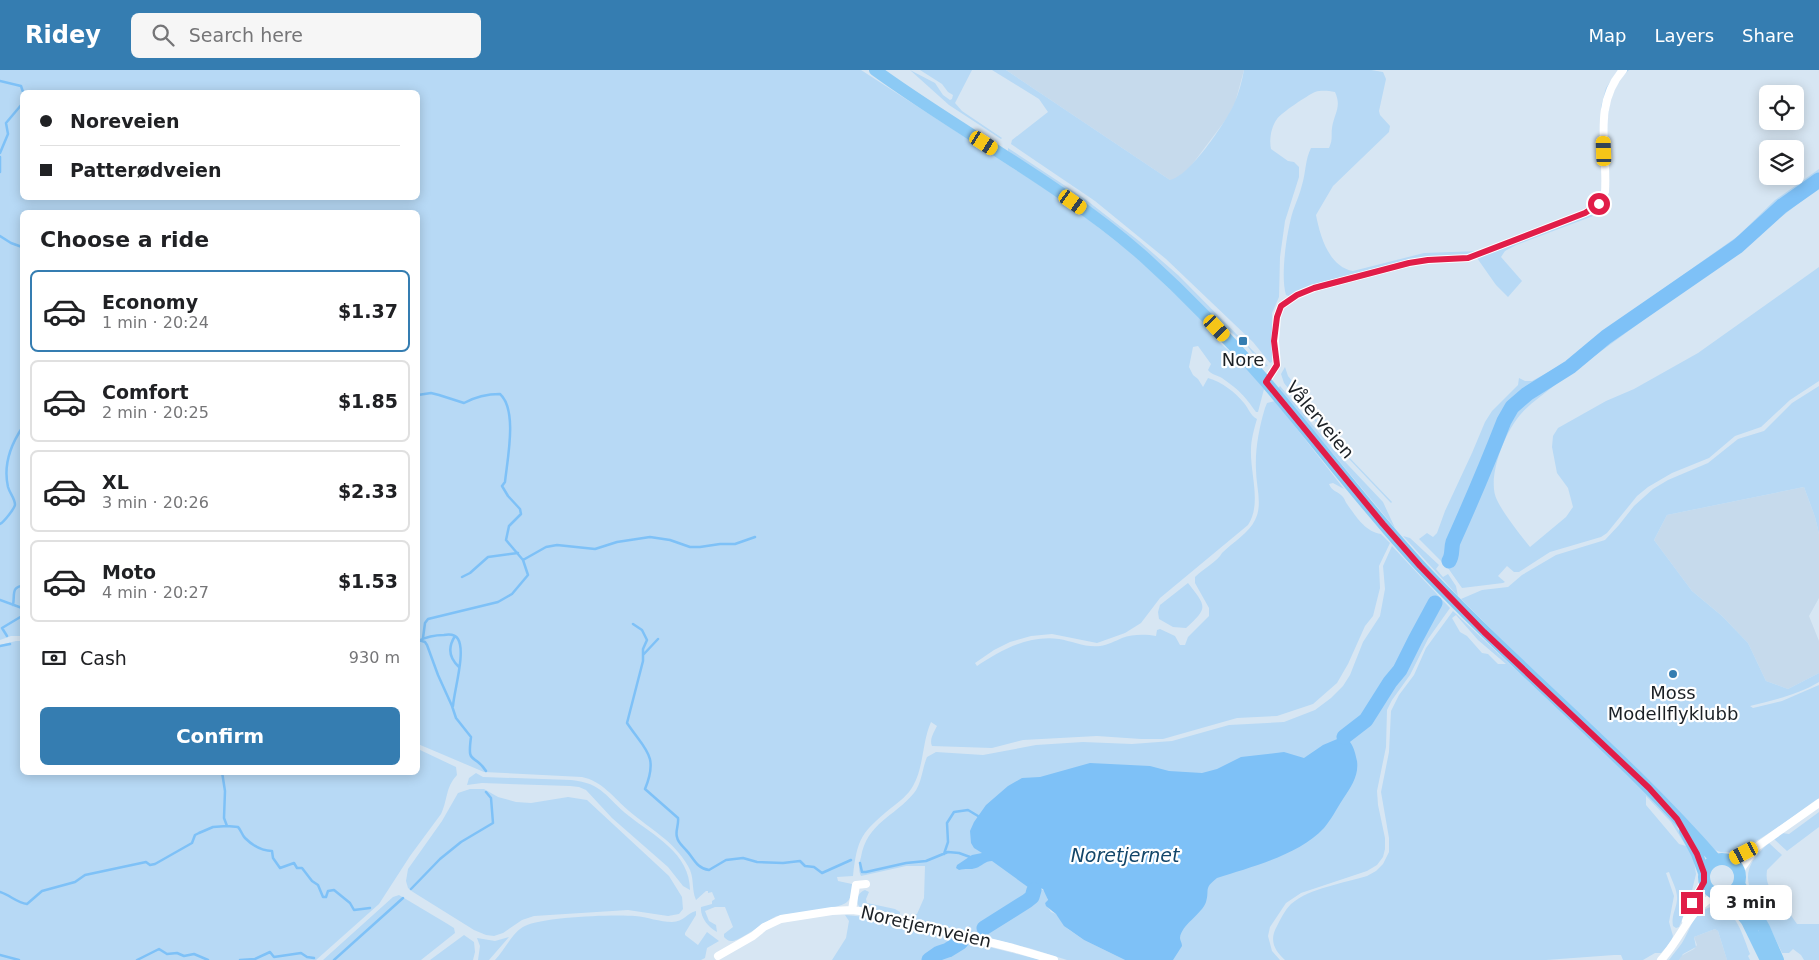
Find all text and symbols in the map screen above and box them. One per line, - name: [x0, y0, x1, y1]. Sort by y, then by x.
- search box: [131, 13, 481, 58]
- text: Ridey: [25, 21, 101, 49]
- icon: search: [149, 21, 177, 49]
- text: Search here: [189, 24, 303, 46]
- text: Map: [1588, 25, 1626, 46]
- text: Layers: [1654, 25, 1714, 46]
- text: Share: [1742, 25, 1794, 46]
- map controls: [1759, 85, 1804, 185]
- button: locate: [1759, 85, 1804, 130]
- text: Noreveien: [70, 110, 179, 132]
- car: [967, 129, 1000, 157]
- car: [1595, 136, 1612, 166]
- button: layers: [1759, 140, 1804, 185]
- text: Patterødveien: [70, 159, 222, 181]
- car: [1056, 187, 1089, 217]
- route start: [1588, 193, 1610, 215]
- text: Choose a ride: [40, 227, 209, 252]
- icon: car: [42, 289, 87, 334]
- text: Economy: [102, 291, 198, 313]
- text: $1.37: [338, 300, 398, 322]
- car: [1201, 312, 1232, 344]
- text: 1 min · 20:24: [102, 313, 209, 332]
- marker: Nore: [1237, 335, 1249, 347]
- place label: Nore: [1222, 349, 1264, 370]
- street label: Vålerveien: [1282, 377, 1359, 463]
- icon: car: [42, 379, 87, 424]
- text: Comfort: [102, 381, 189, 403]
- text: $1.85: [338, 390, 398, 412]
- text: 2 min · 20:25: [102, 403, 209, 422]
- icon: car: [42, 469, 87, 514]
- text: XL: [102, 471, 129, 493]
- text: $2.33: [338, 480, 398, 502]
- text: 3 min · 20:26: [102, 493, 209, 512]
- icon: car: [42, 559, 87, 604]
- text: Moto: [102, 561, 156, 583]
- text: $1.53: [338, 570, 398, 592]
- text: 4 min · 20:27: [102, 583, 209, 602]
- icon: cash: [40, 644, 68, 672]
- text: Cash: [80, 647, 127, 669]
- text: 930 m: [349, 648, 400, 667]
- marker: Moss Modellflyklubb: [1667, 668, 1679, 680]
- place label: Moss Modellflyklubb: [1608, 682, 1738, 724]
- button: Confirm: [40, 707, 400, 765]
- car: [1727, 840, 1760, 866]
- water label: Noretjernet: [1071, 844, 1181, 866]
- callout: 3 min: [1710, 886, 1792, 920]
- route end: [1681, 892, 1703, 914]
- text: 3 min: [1726, 893, 1776, 912]
- street label: Noretjernveien: [859, 901, 993, 952]

